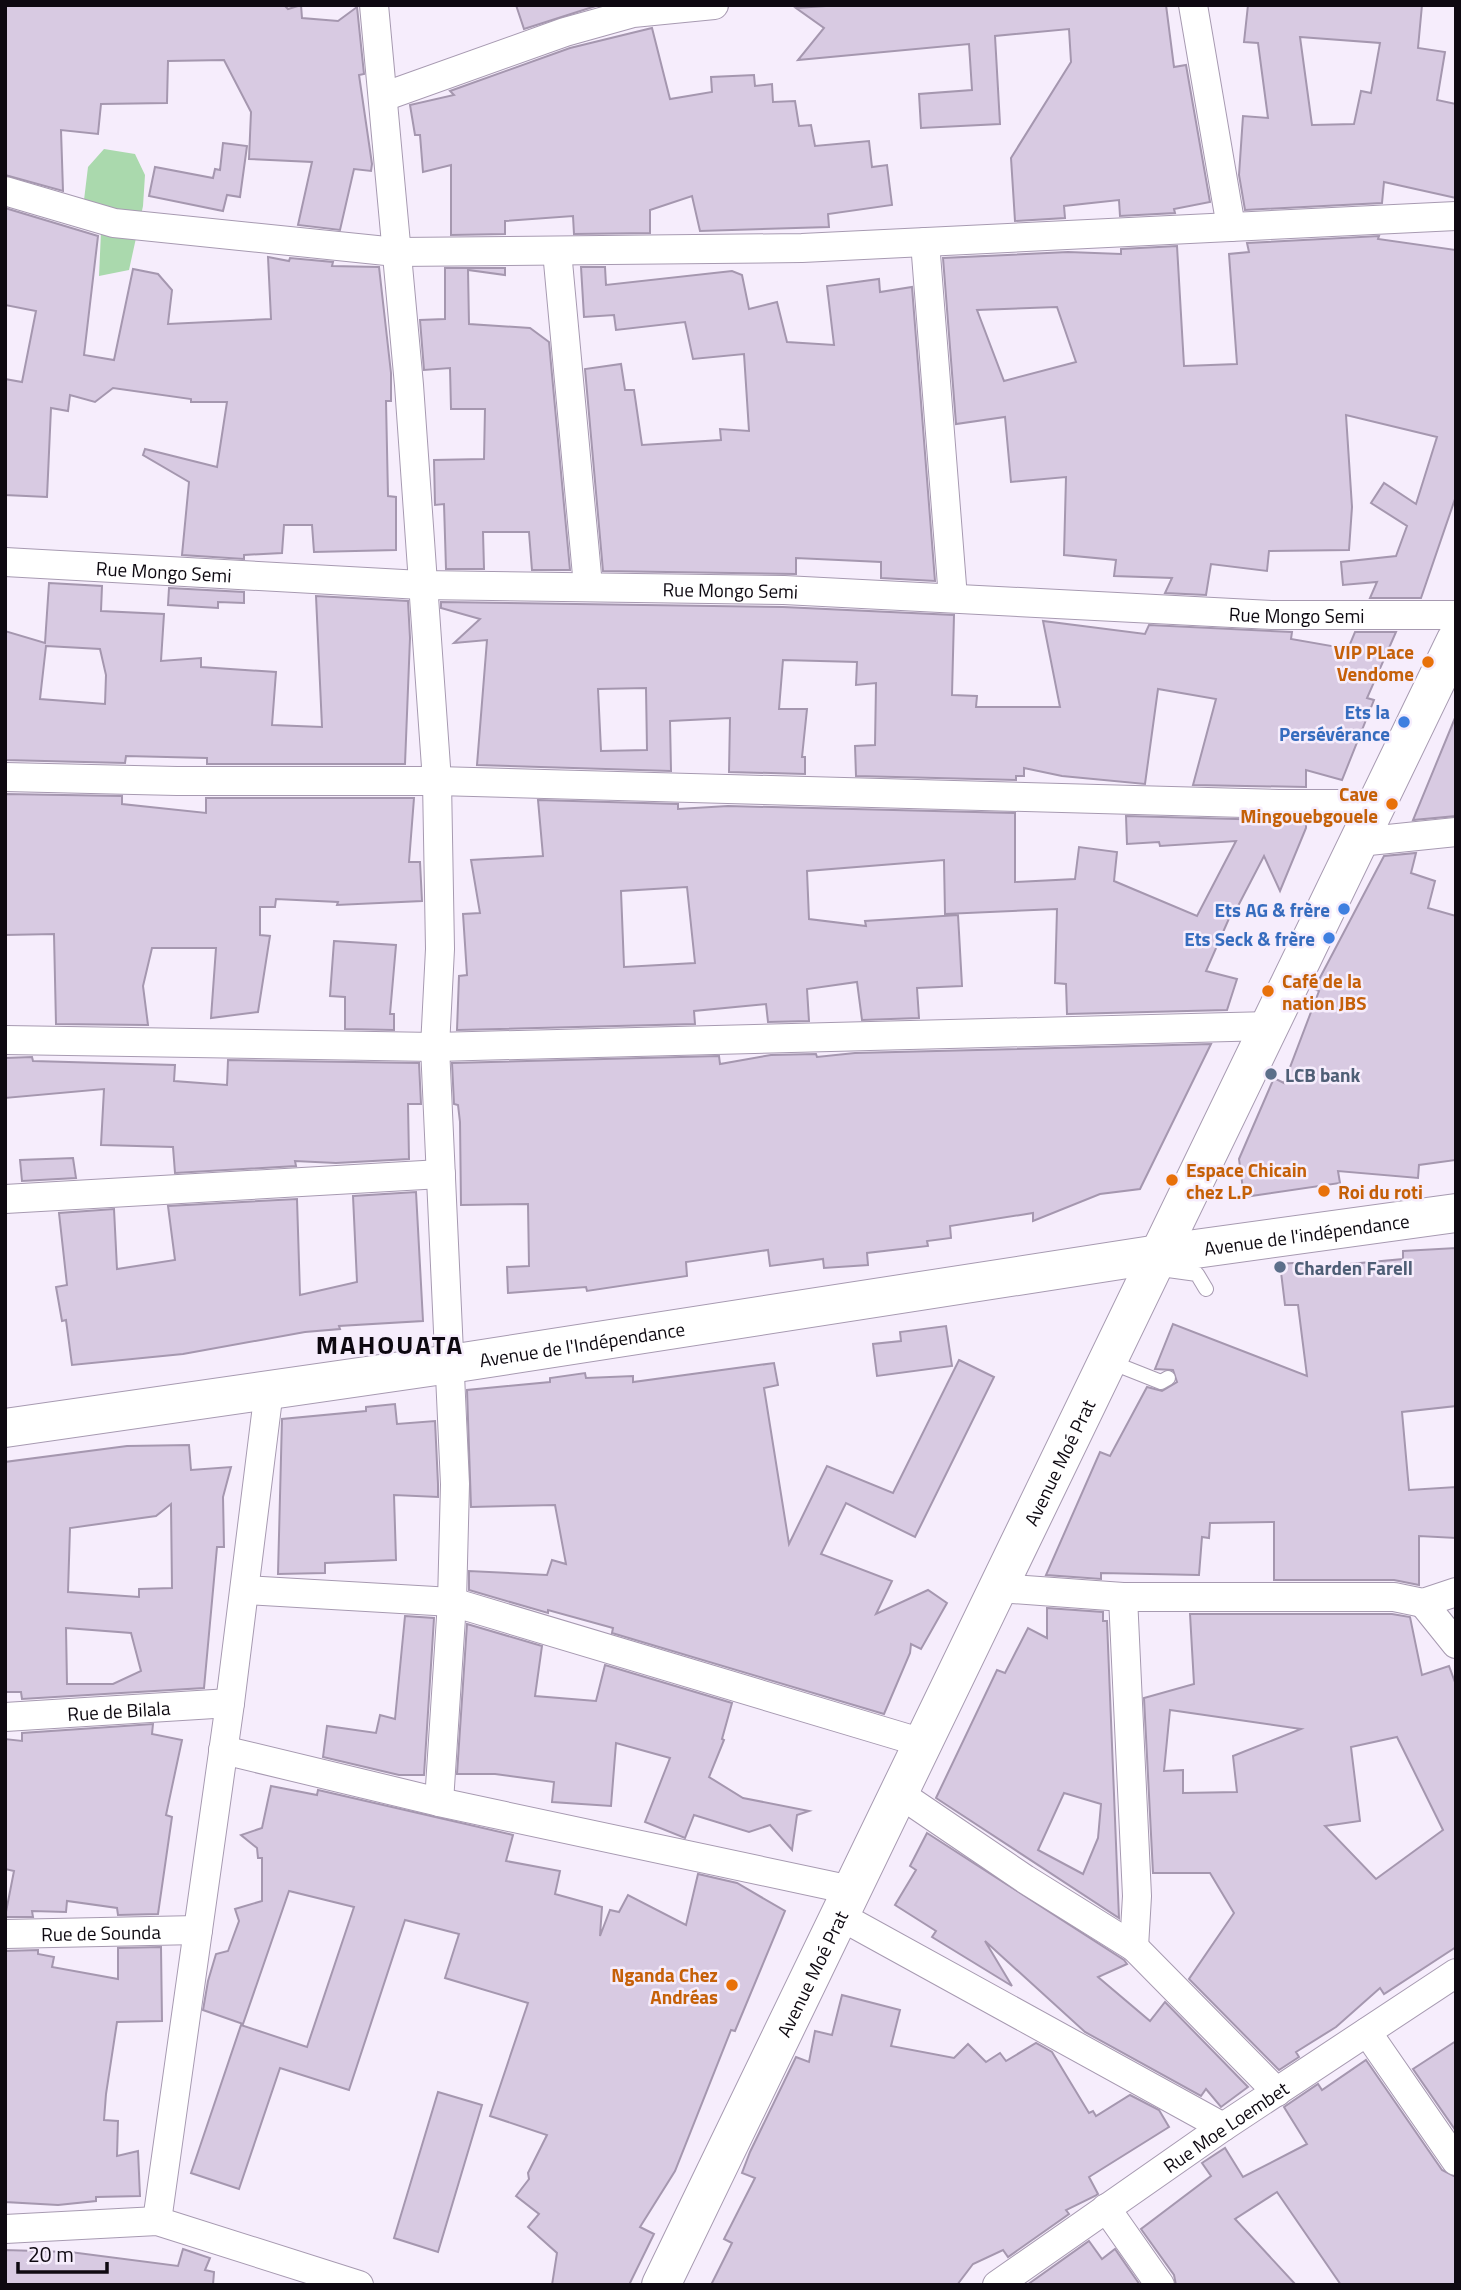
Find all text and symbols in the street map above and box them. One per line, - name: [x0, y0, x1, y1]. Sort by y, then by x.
- street label: Rue Mongo Semi: [95, 553, 232, 589]
- street label: Rue Mongo Semi: [662, 574, 799, 605]
- street label: Rue Mongo Semi: [1228, 598, 1365, 630]
- place label: VIP PLace Vendome: [1334, 637, 1414, 688]
- marker: VIP PLace Vendome: [1420, 654, 1436, 670]
- place label: Ets la Persévérance: [1279, 697, 1390, 748]
- marker: Ets la Persévérance: [1396, 714, 1412, 730]
- place label: Cave Mingouebgouele: [1240, 779, 1378, 830]
- marker: Cave Mingouebgouele: [1384, 796, 1400, 812]
- place label: Ets AG & frère: [1215, 895, 1330, 924]
- marker: Ets AG & frère: [1336, 901, 1352, 917]
- place label: Ets Seck & frère: [1184, 924, 1315, 953]
- marker: Ets Seck & frère: [1321, 930, 1337, 946]
- place label: Café de la nation JBS: [1282, 966, 1366, 1017]
- marker: Café de la nation JBS: [1260, 983, 1276, 999]
- place label: LCB bank: [1285, 1060, 1361, 1089]
- marker: LCB bank: [1263, 1066, 1279, 1082]
- place label: Espace Chicain chez L.P: [1186, 1155, 1307, 1206]
- marker: Espace Chicain chez L.P: [1164, 1172, 1180, 1188]
- place label: Roi du roti: [1338, 1177, 1423, 1206]
- marker: Roi du roti: [1316, 1183, 1332, 1199]
- street label: Avenue de l'indépendance: [1202, 1205, 1411, 1262]
- place label: Charden Farell: [1294, 1253, 1413, 1282]
- marker: Charden Farell: [1272, 1259, 1288, 1275]
- street label: Avenue de l'Indépendance: [477, 1313, 687, 1374]
- district label: MAHOUATA: [316, 1325, 464, 1364]
- street label: Avenue Moé Prat: [1016, 1394, 1102, 1530]
- street label: Rue de Bilala: [66, 1692, 172, 1728]
- street label: Avenue Moé Prat: [769, 1905, 855, 2042]
- street label: Rue de Sounda: [41, 1916, 162, 1948]
- place label: Nganda Chez Andréas: [611, 1960, 718, 2011]
- marker: Nganda Chez Andréas: [724, 1977, 740, 1993]
- street label: Rue Moe Loembet: [1157, 2073, 1294, 2179]
- scale bar: [18, 2230, 107, 2274]
- text: 20 m: [28, 2238, 74, 2270]

